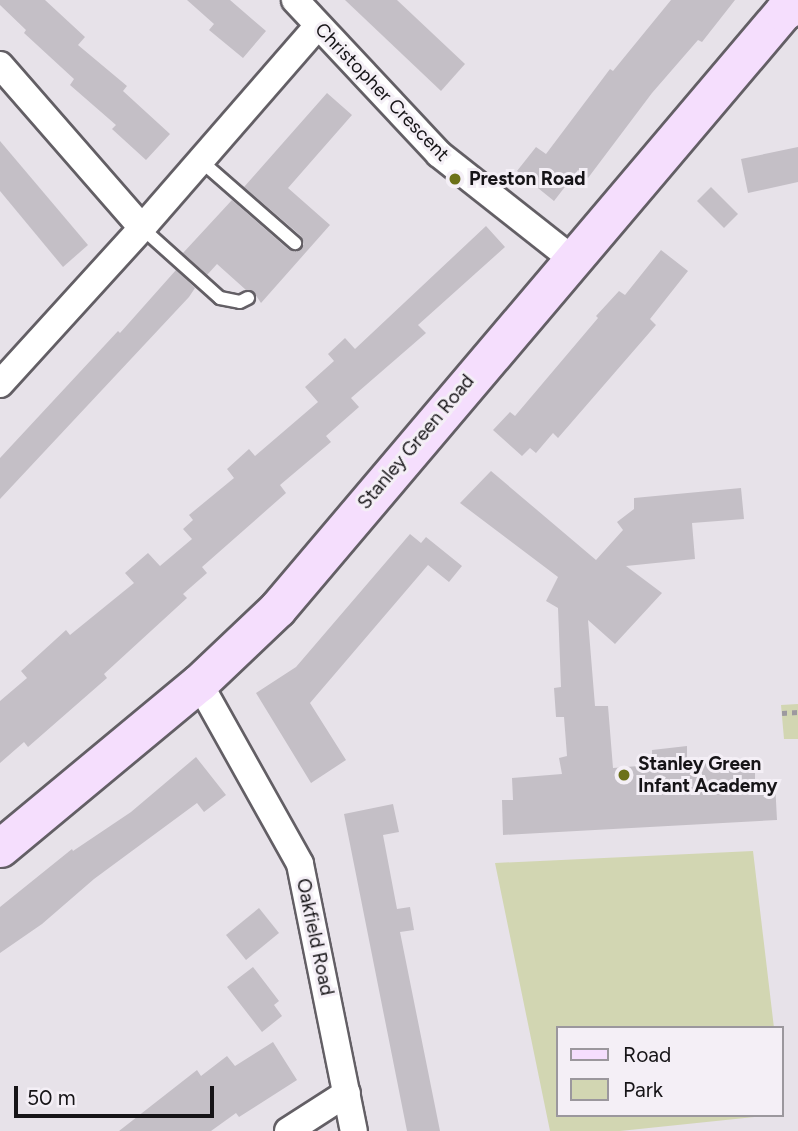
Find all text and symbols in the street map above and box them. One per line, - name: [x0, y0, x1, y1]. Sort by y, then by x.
- street label: Christopher Crescent: [310, 18, 454, 166]
- place label: Preston Road: [469, 168, 586, 190]
- marker: Preston Road: [447, 171, 463, 187]
- street label: Stanley Green Road: [353, 370, 479, 514]
- place label: Stanley Green Infant Academy: [638, 753, 778, 797]
- marker: Stanley Green Infant Academy: [616, 767, 632, 783]
- street label: Oakfield Road: [291, 876, 339, 998]
- legend: [556, 1026, 784, 1117]
- text: Road: [623, 1042, 671, 1067]
- scale bar: [18, 1072, 217, 1116]
- text: Park: [623, 1077, 663, 1102]
- text: 50 m: [27, 1085, 76, 1110]

